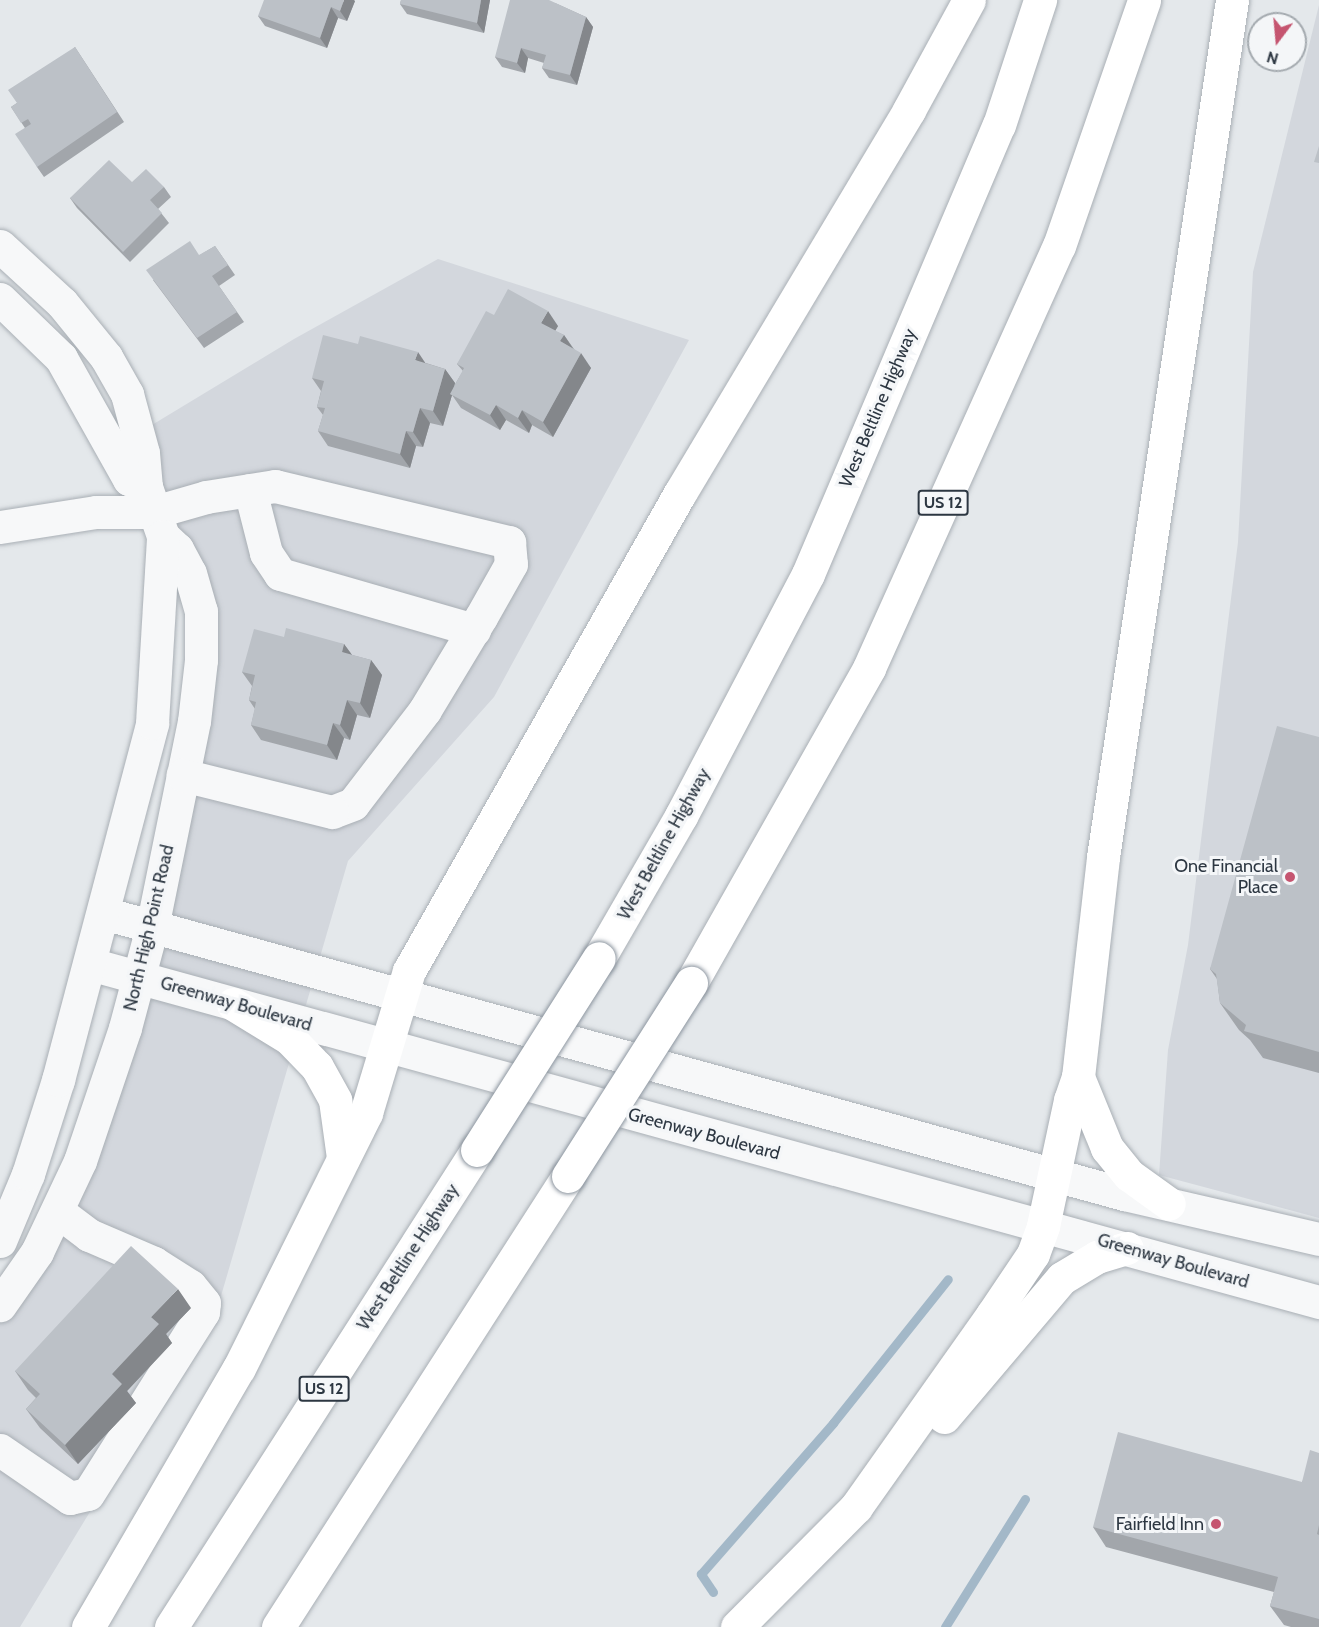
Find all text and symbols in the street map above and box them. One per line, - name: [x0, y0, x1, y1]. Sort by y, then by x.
- north arrow: [1247, 12, 1307, 72]
- text: N: [1264, 47, 1281, 69]
- street label: West Beltline Highway: [835, 326, 921, 490]
- road number: US 12: [918, 490, 968, 516]
- street label: West Beltline Highway: [613, 764, 715, 924]
- street label: North High Point Road: [119, 843, 179, 1013]
- place label: One Financial Place: [1174, 856, 1278, 898]
- marker: One Financial Place: [1283, 870, 1297, 884]
- street label: Greenway Boulevard: [158, 972, 314, 1036]
- street label: Greenway Boulevard: [626, 1103, 782, 1165]
- street label: West Beltline Highway: [353, 1180, 463, 1334]
- street label: Greenway Boulevard: [1095, 1229, 1251, 1293]
- road number: US 12: [298, 1376, 350, 1402]
- place label: Fairfield Inn: [1116, 1513, 1204, 1535]
- marker: Fairfield Inn: [1209, 1517, 1223, 1531]

